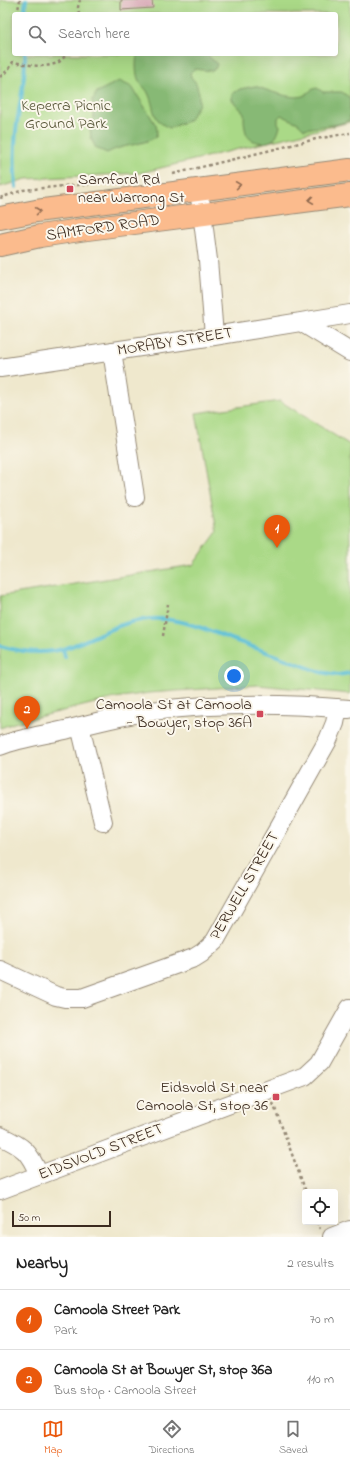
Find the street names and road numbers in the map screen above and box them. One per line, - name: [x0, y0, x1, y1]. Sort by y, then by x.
- street label: SAMFORD ROAD: [45, 208, 161, 248]
- street label: MORABY STREET: [115, 321, 235, 363]
- street label: PERWELL STREET: [204, 827, 286, 945]
- street label: EIDSVOLD STREET: [35, 1117, 167, 1187]

